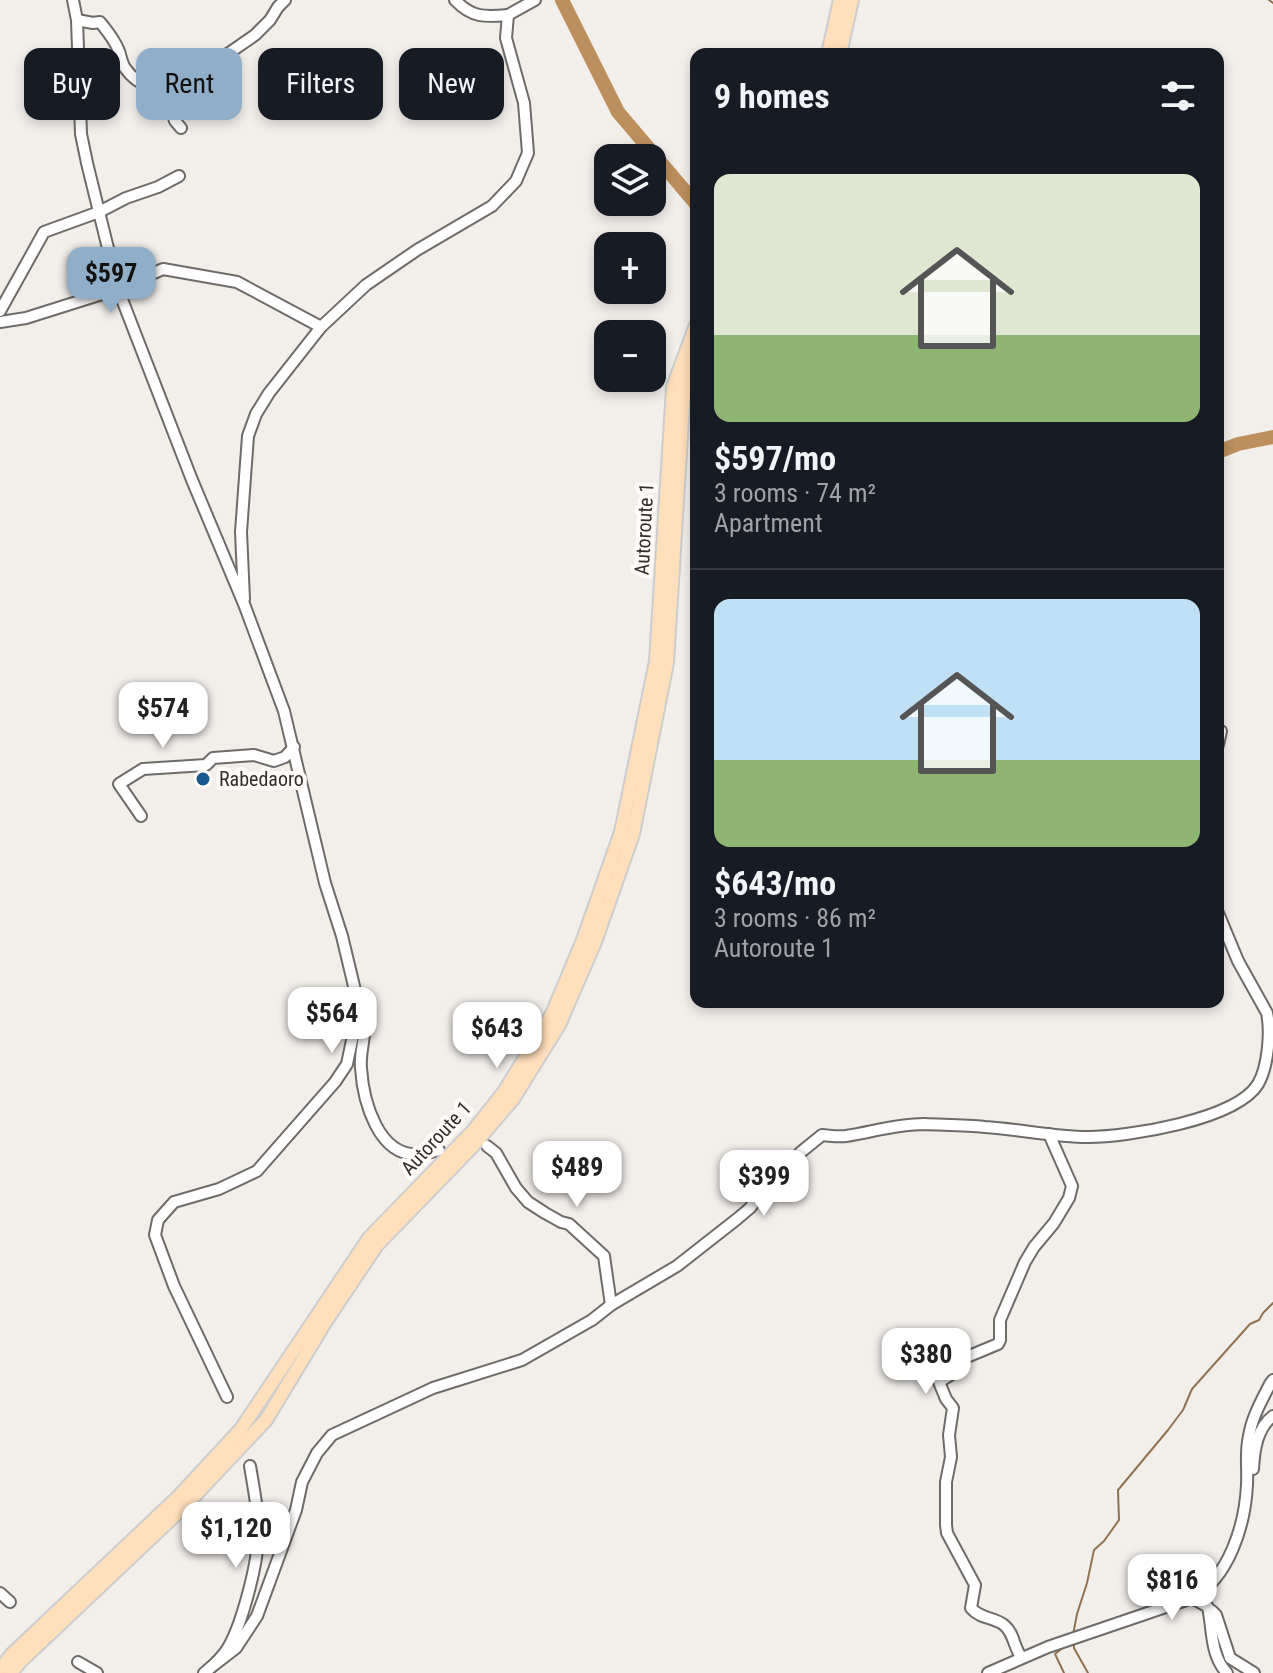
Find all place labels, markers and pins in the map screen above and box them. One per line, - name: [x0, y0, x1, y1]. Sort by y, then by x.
- pin: $597: [64, 247, 158, 315]
- pin: $574: [116, 682, 210, 750]
- place label: Rabedaoro: [219, 767, 304, 791]
- marker: Rabedaoro: [194, 770, 212, 788]
- pin: $564: [285, 987, 379, 1055]
- pin: $643: [450, 1002, 544, 1070]
- pin: $489: [530, 1141, 624, 1209]
- pin: $399: [717, 1150, 811, 1218]
- pin: $380: [879, 1328, 973, 1396]
- pin: $1,120: [171, 1502, 301, 1570]
- pin: $816: [1125, 1554, 1219, 1622]

